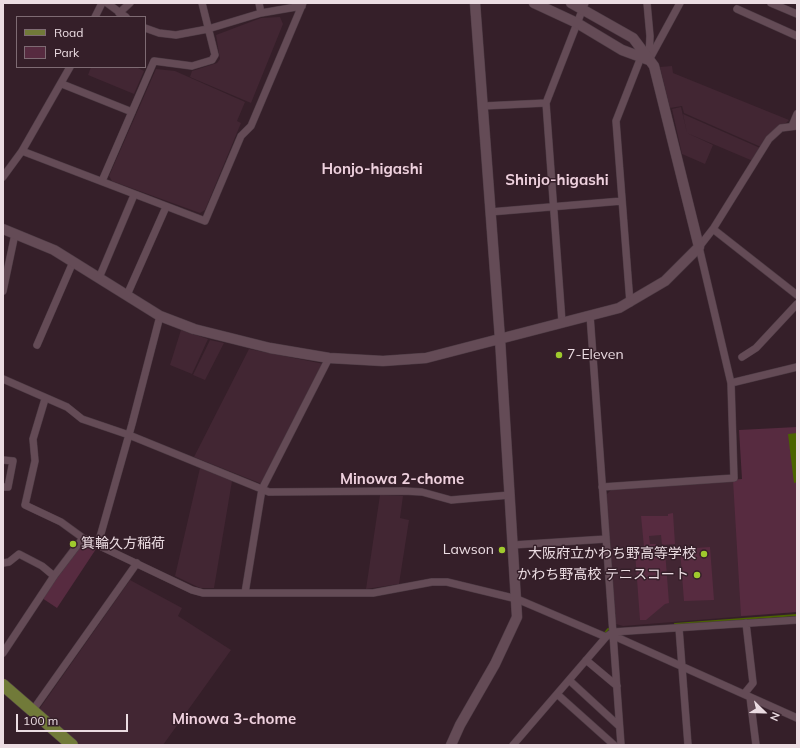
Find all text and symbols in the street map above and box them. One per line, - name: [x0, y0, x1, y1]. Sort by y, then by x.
- legend: [16, 16, 146, 68]
- text: Road: [54, 25, 83, 40]
- text: Park: [54, 45, 79, 60]
- district label: Honjo-higashi: [321, 160, 423, 178]
- district label: Shinjo-higashi: [505, 171, 609, 189]
- place label: 7-Eleven: [567, 347, 624, 363]
- marker: 7-Eleven: [554, 350, 564, 360]
- district label: Minowa 2-chome: [340, 470, 464, 488]
- place label: 箕輪久方稲荷: [81, 536, 165, 552]
- marker: 箕輪久方稲荷: [68, 539, 78, 549]
- place label: Lawson: [443, 542, 494, 558]
- marker: Lawson: [497, 545, 507, 555]
- place label: 大阪府立かわち野高等学校: [528, 546, 696, 562]
- marker: 大阪府立かわち野高等学校: [699, 549, 709, 559]
- place label: かわち野高校 テニスコート: [517, 567, 689, 583]
- marker: かわち野高校 テニスコート: [692, 570, 702, 580]
- north arrow: [744, 692, 784, 732]
- scale bar: [18, 706, 130, 732]
- district label: Minowa 3-chome: [172, 710, 296, 728]
- text: N: [767, 710, 783, 723]
- text: 100 m: [23, 713, 58, 728]

